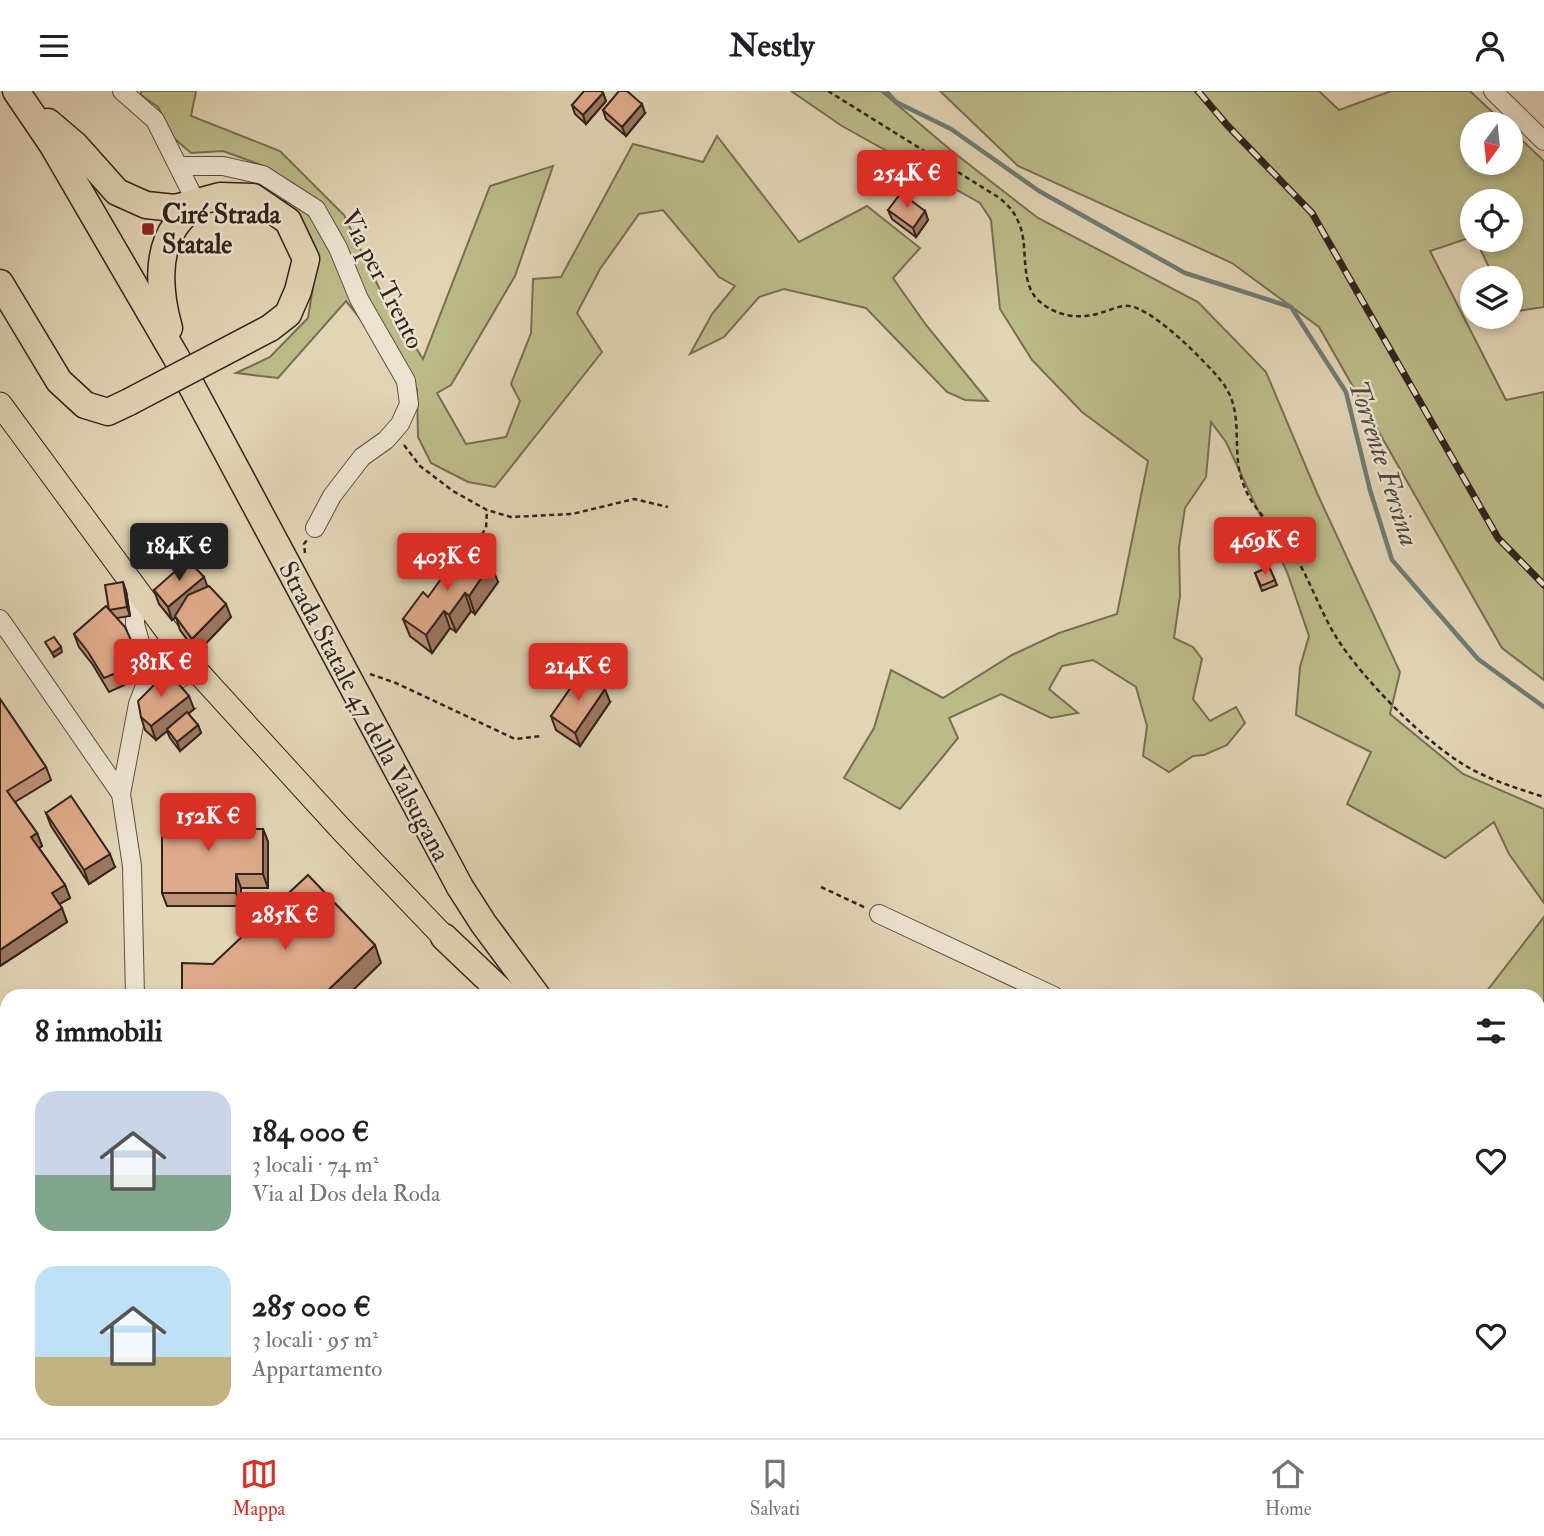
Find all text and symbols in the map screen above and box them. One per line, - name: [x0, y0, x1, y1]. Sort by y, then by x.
- text: Nestly: [730, 26, 814, 66]
- icon: menu: [35, 27, 73, 65]
- icon: person: [1471, 27, 1509, 65]
- north arrow: [1460, 112, 1522, 175]
- map controls: [1460, 112, 1523, 329]
- pin: 254K €: [850, 151, 964, 210]
- text: 254K €: [873, 158, 941, 187]
- button: locate: [1460, 189, 1523, 252]
- place label: Ciré Strada Statale: [162, 199, 282, 261]
- street label: Via per Trento: [333, 205, 431, 355]
- marker: Ciré Strada Statale: [140, 221, 156, 237]
- button: layers: [1460, 266, 1523, 329]
- water label: Torrente Fersina: [1340, 376, 1427, 551]
- pin: 469K €: [1208, 517, 1322, 577]
- pin: 184K €: [122, 524, 236, 583]
- text: 469K €: [1230, 525, 1300, 554]
- text: 184K €: [146, 531, 212, 560]
- pin: 403K €: [390, 533, 504, 593]
- text: 403K €: [413, 541, 481, 570]
- street label: Strada Statale 47 della Valsugana: [271, 556, 457, 867]
- pin: 381K €: [104, 639, 218, 699]
- pin: 214K €: [521, 643, 635, 703]
- text: 381K €: [130, 647, 192, 676]
- text: 214K €: [545, 651, 611, 680]
- pin: 152K €: [151, 793, 265, 853]
- text: 152K €: [176, 801, 240, 830]
- pin: 285K €: [228, 893, 342, 952]
- text: 285K €: [252, 900, 318, 929]
- icon: filters: [1472, 1012, 1510, 1050]
- text: 8 immobili: [35, 1013, 163, 1050]
- text: 184 000 €: [252, 1113, 369, 1150]
- icon: home: [91, 1119, 175, 1203]
- icon: heart: [1472, 1142, 1510, 1180]
- text: 3 locali · 74 m²: [252, 1150, 379, 1179]
- text: Via al Dos dela Roda: [252, 1179, 441, 1208]
- text: 285 000 €: [252, 1288, 371, 1325]
- icon: home: [91, 1294, 175, 1378]
- icon: heart: [1472, 1317, 1510, 1355]
- text: 3 locali · 95 m²: [252, 1325, 379, 1354]
- text: Appartamento: [252, 1354, 382, 1383]
- tab: Mappa: [232, 1455, 285, 1521]
- tab: Salvati: [750, 1455, 800, 1521]
- tab: Home: [1265, 1455, 1312, 1521]

